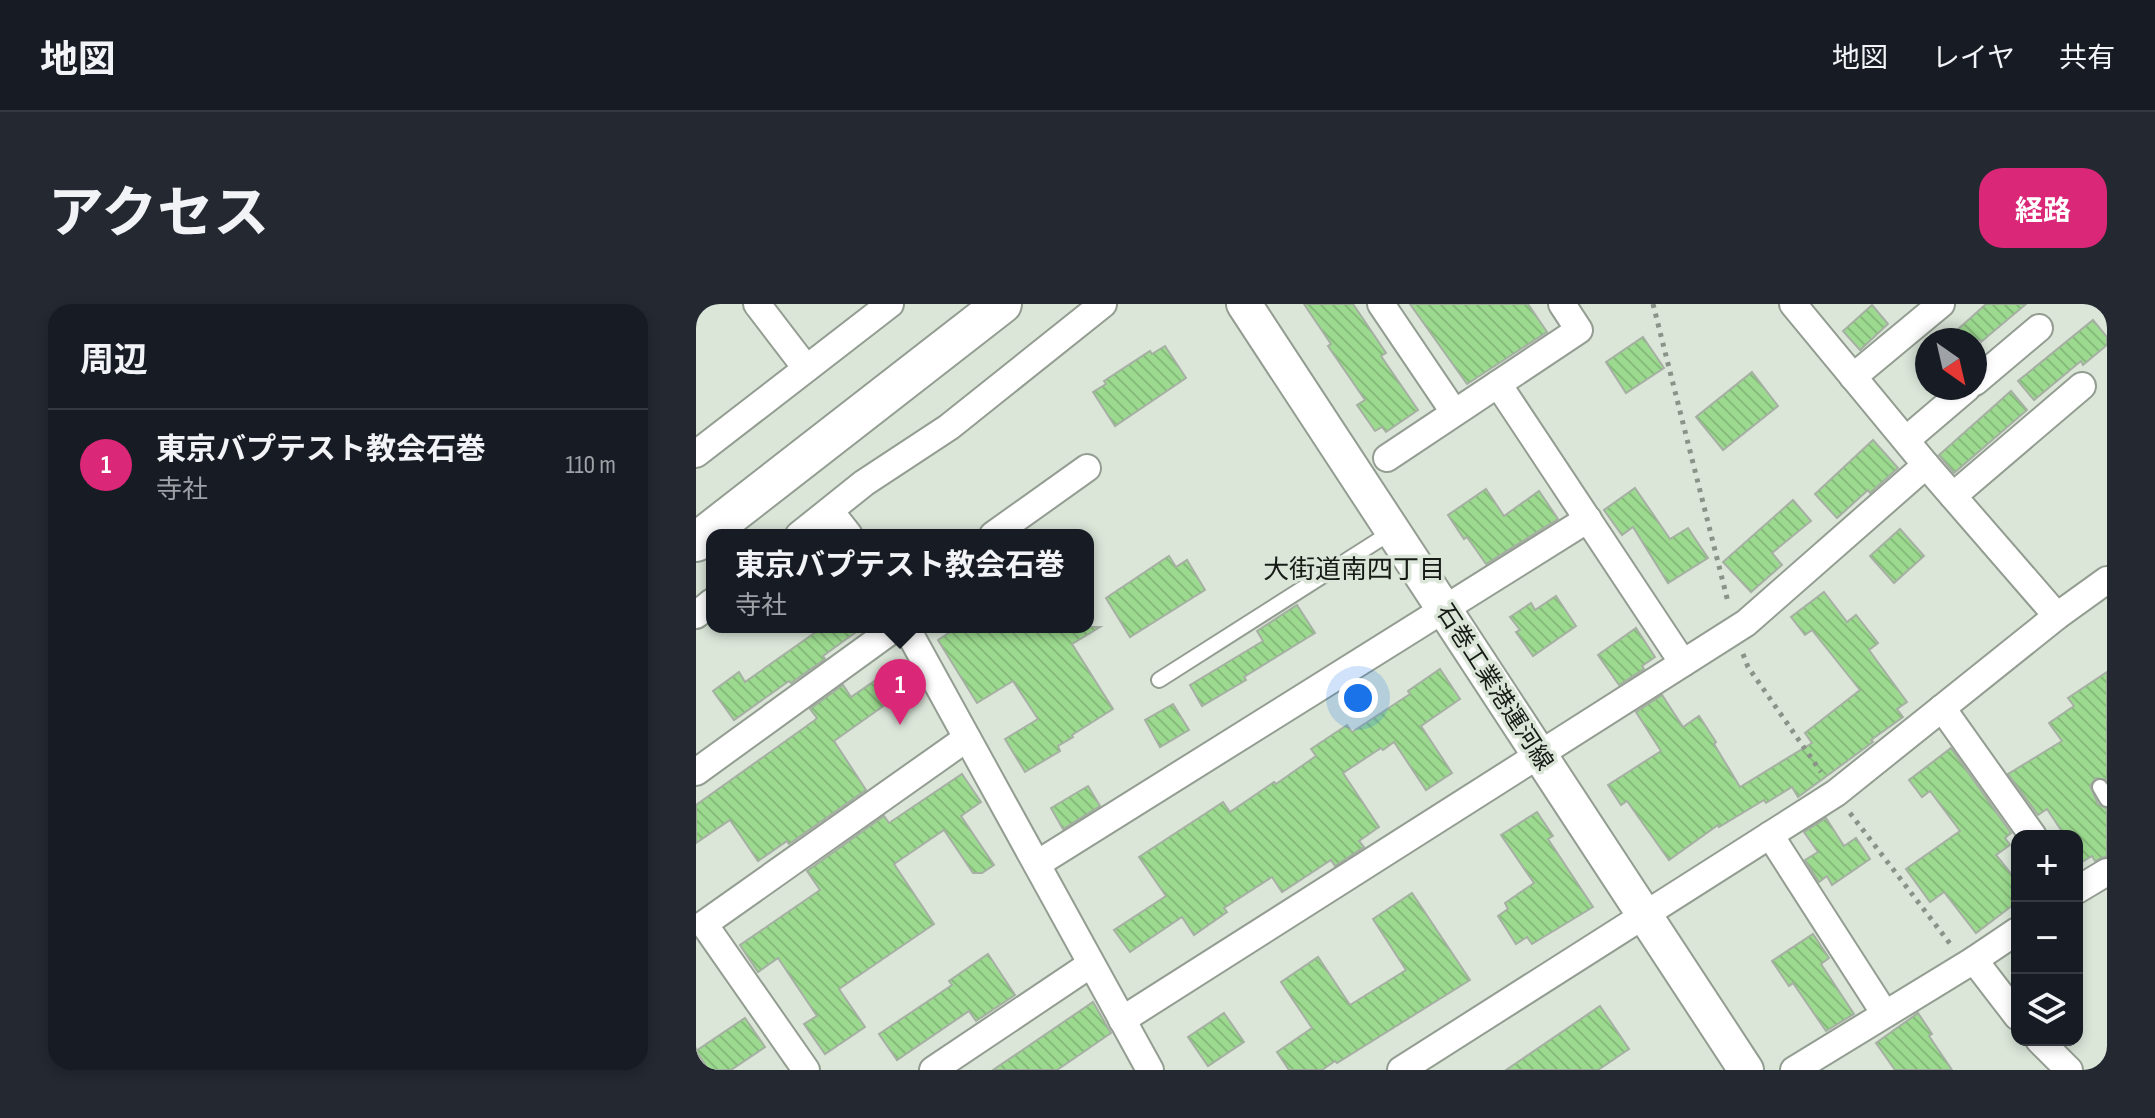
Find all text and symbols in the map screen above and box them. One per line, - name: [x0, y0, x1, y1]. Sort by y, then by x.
- text: 地図: [40, 38, 116, 83]
- text: 地図: [1832, 42, 1888, 75]
- text: レイヤ: [1932, 42, 2015, 75]
- text: 共有: [2059, 42, 2115, 75]
- button: 経路: [1979, 168, 2107, 248]
- text: アクセス: [48, 182, 269, 249]
- north arrow: [1915, 328, 1987, 400]
- text: 周辺: [80, 340, 148, 381]
- text: 東京バプテスト教会石巻: [156, 432, 486, 468]
- text: 1: [101, 450, 111, 481]
- text: 110 m: [565, 450, 616, 481]
- text: 寺社: [156, 475, 208, 506]
- popup: [706, 529, 1094, 633]
- text: 東京バプテスト教会石巻: [735, 548, 1065, 584]
- district label: 大街道南四丁目: [1263, 555, 1445, 586]
- text: 寺社: [735, 591, 787, 622]
- street label: 石巻工業港運河線: [1430, 599, 1559, 776]
- pin: 1: [874, 659, 926, 725]
- your location: [1338, 678, 1378, 718]
- map controls: [2011, 830, 2083, 1046]
- button: +: [2011, 830, 2083, 902]
- button: −: [2011, 902, 2083, 974]
- button: layers: [2011, 974, 2083, 1046]

